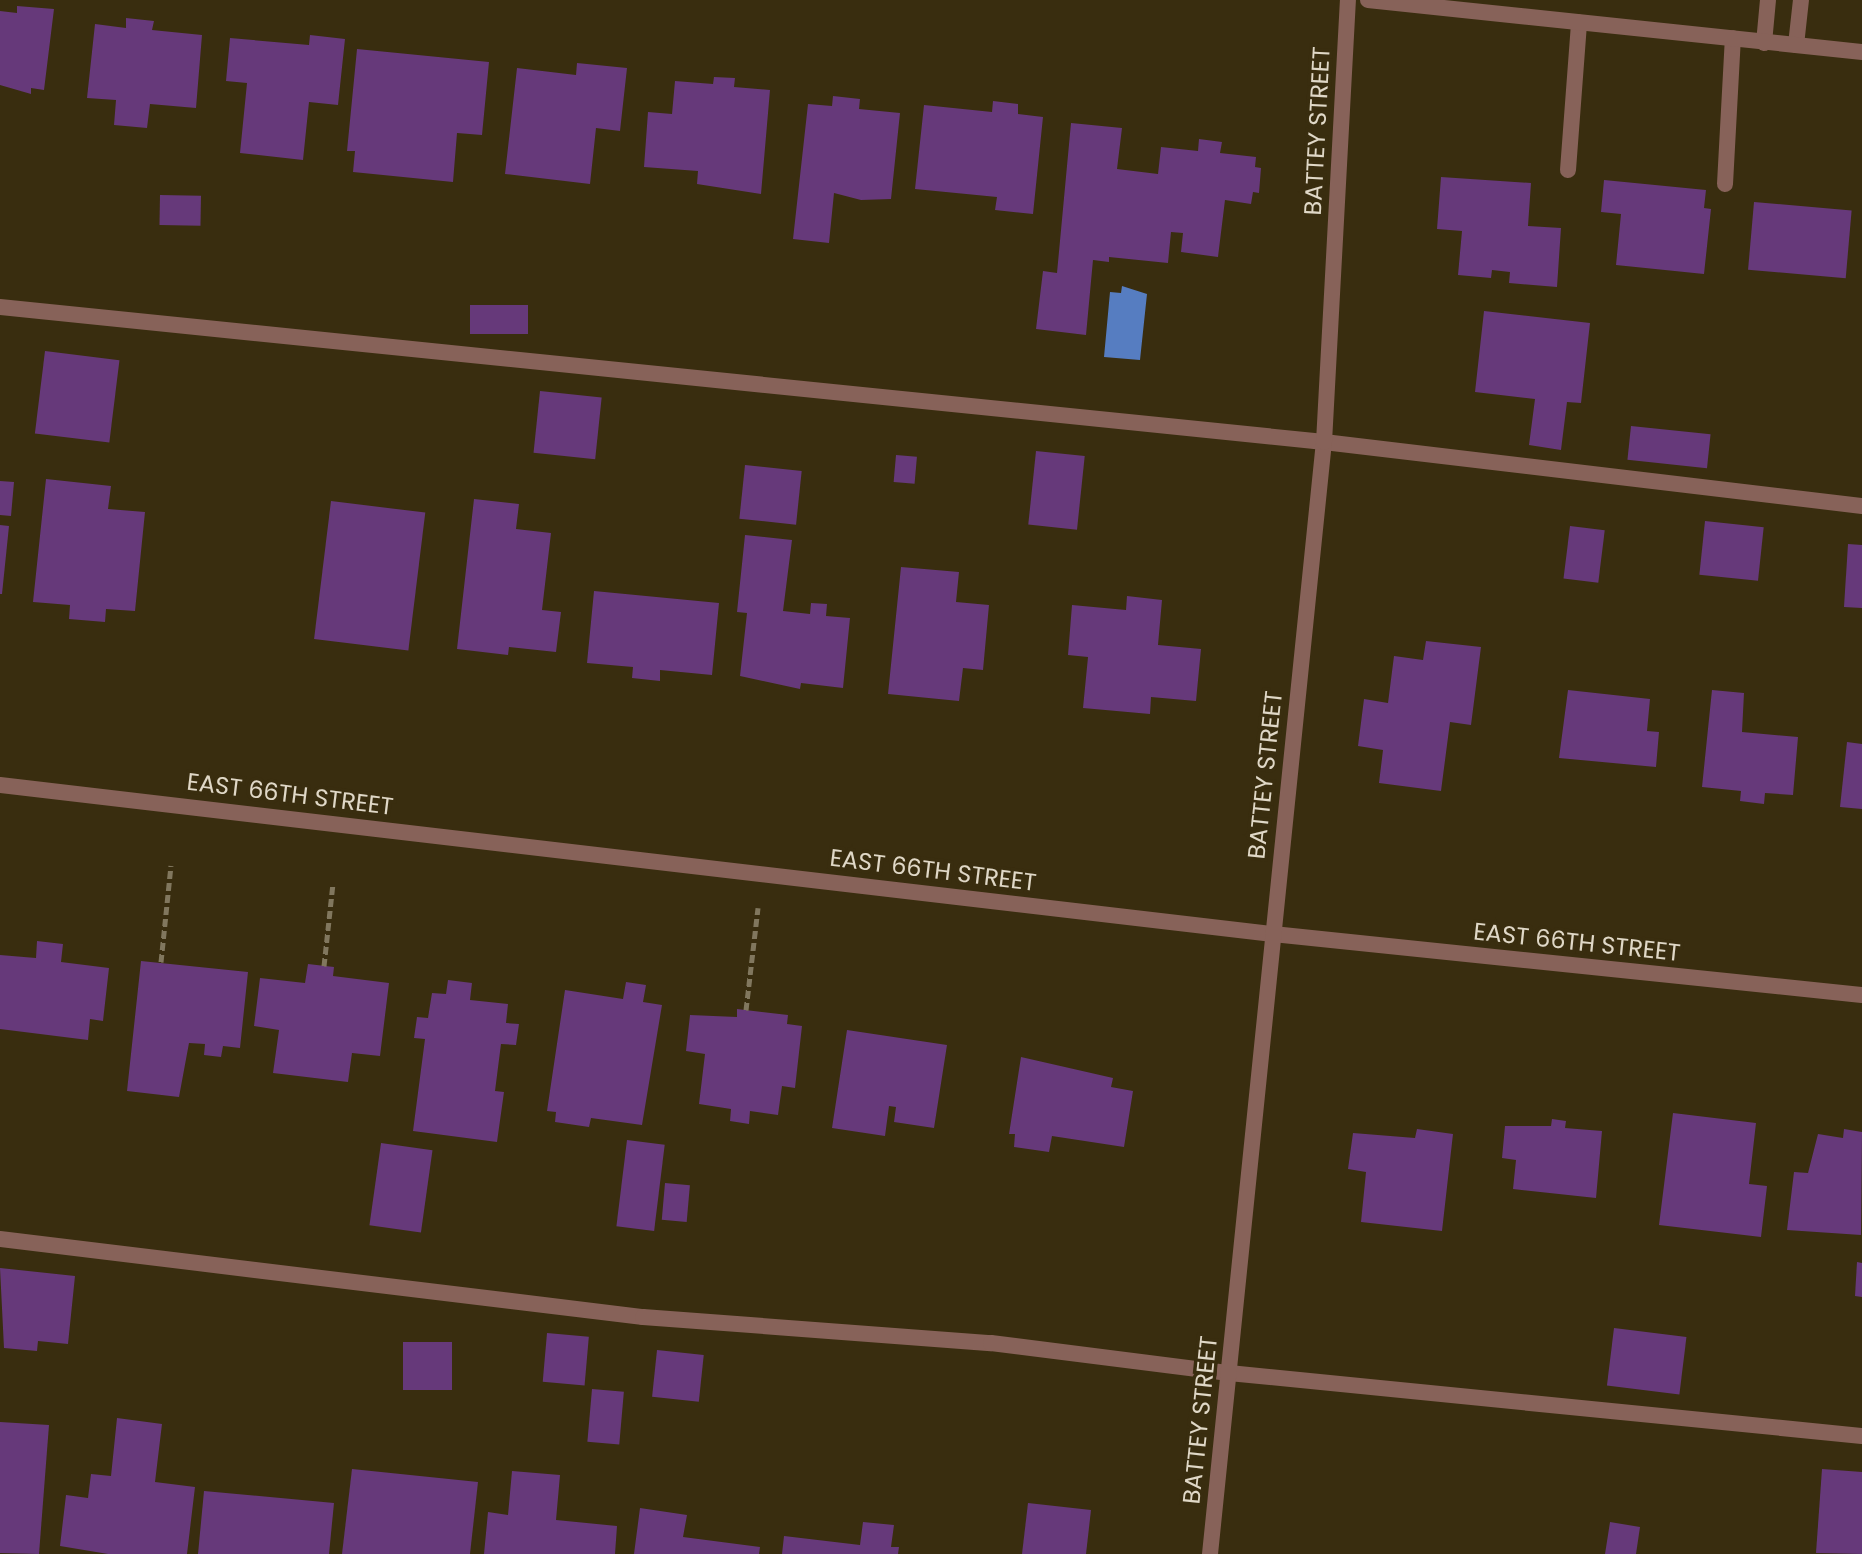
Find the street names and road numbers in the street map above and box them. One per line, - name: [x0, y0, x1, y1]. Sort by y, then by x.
- street label: BATTEY STREET: [1298, 46, 1336, 216]
- street label: BATTEY STREET: [1242, 690, 1288, 860]
- street label: EAST 66TH STREET: [185, 767, 395, 821]
- street label: EAST 66TH STREET: [828, 843, 1038, 897]
- street label: EAST 66TH STREET: [1472, 917, 1682, 967]
- street label: BATTEY STREET: [1177, 1335, 1223, 1505]

